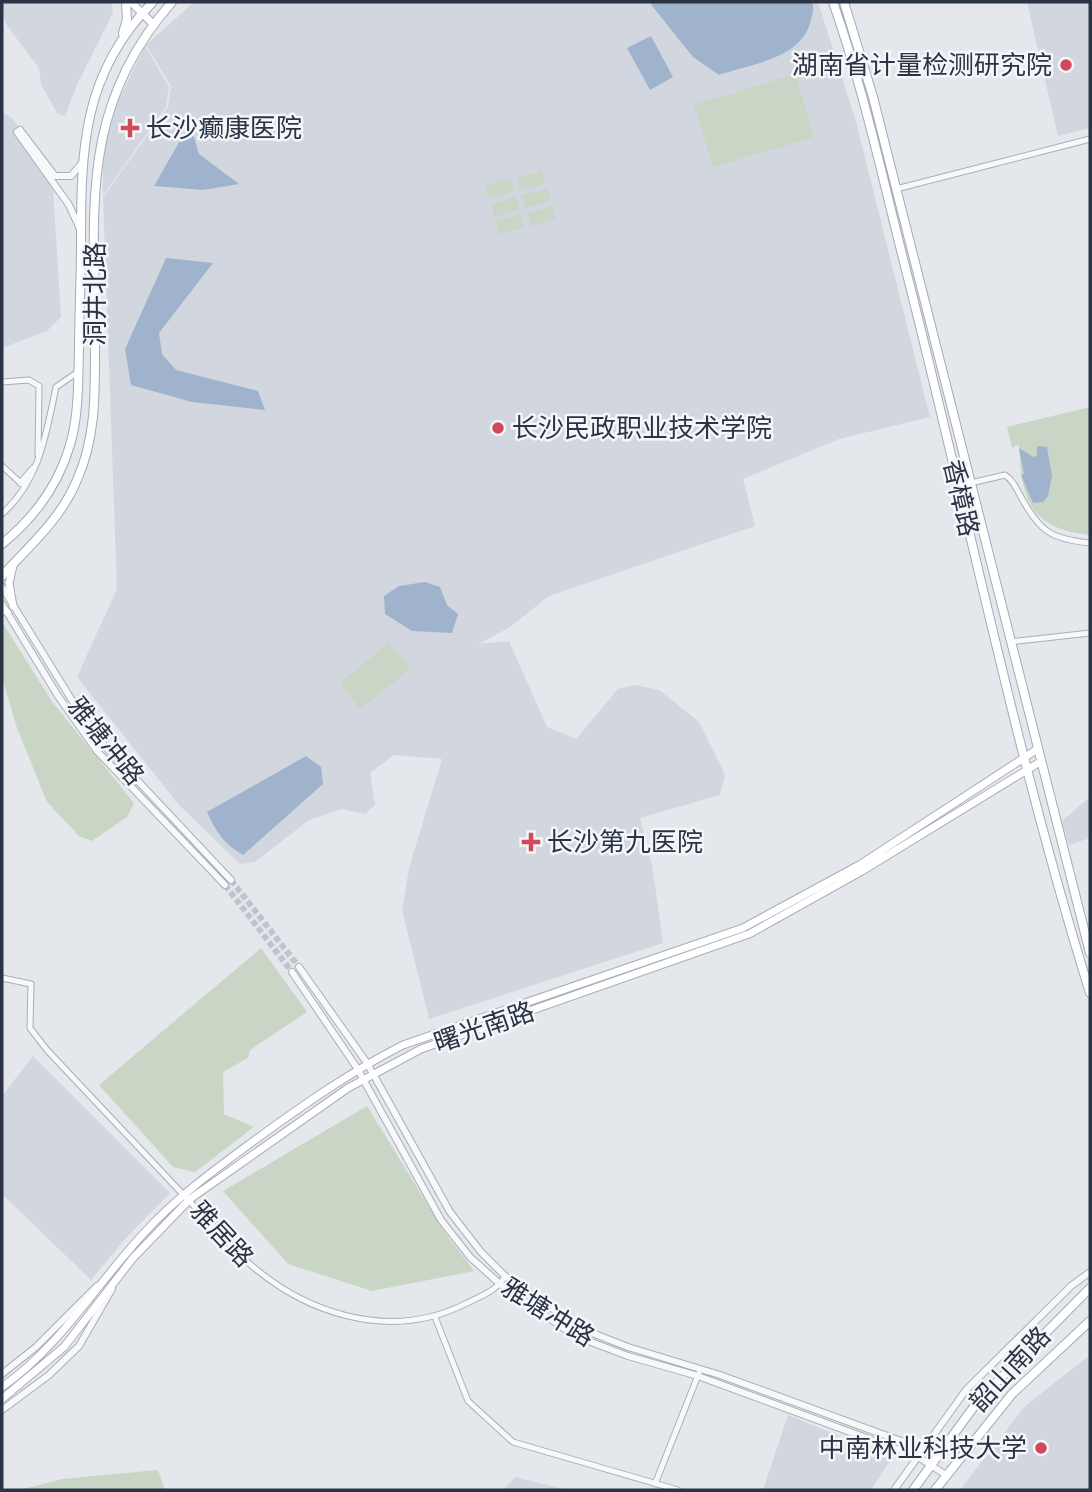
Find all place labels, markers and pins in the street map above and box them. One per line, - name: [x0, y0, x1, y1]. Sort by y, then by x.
- place label: 湖南省计量检测研究院: [792, 45, 1052, 84]
- marker: 湖南省计量检测研究院: [1058, 57, 1074, 73]
- place label: 长沙癫康医院: [146, 108, 302, 147]
- marker: 长沙癫康医院: [120, 118, 140, 138]
- place label: 长沙民政职业技术学院: [512, 408, 772, 447]
- marker: 长沙民政职业技术学院: [490, 420, 506, 436]
- place label: 长沙第九医院: [547, 822, 703, 861]
- marker: 长沙第九医院: [521, 832, 541, 852]
- place label: 中南林业科技大学: [819, 1428, 1027, 1467]
- marker: 中南林业科技大学: [1033, 1440, 1049, 1456]

